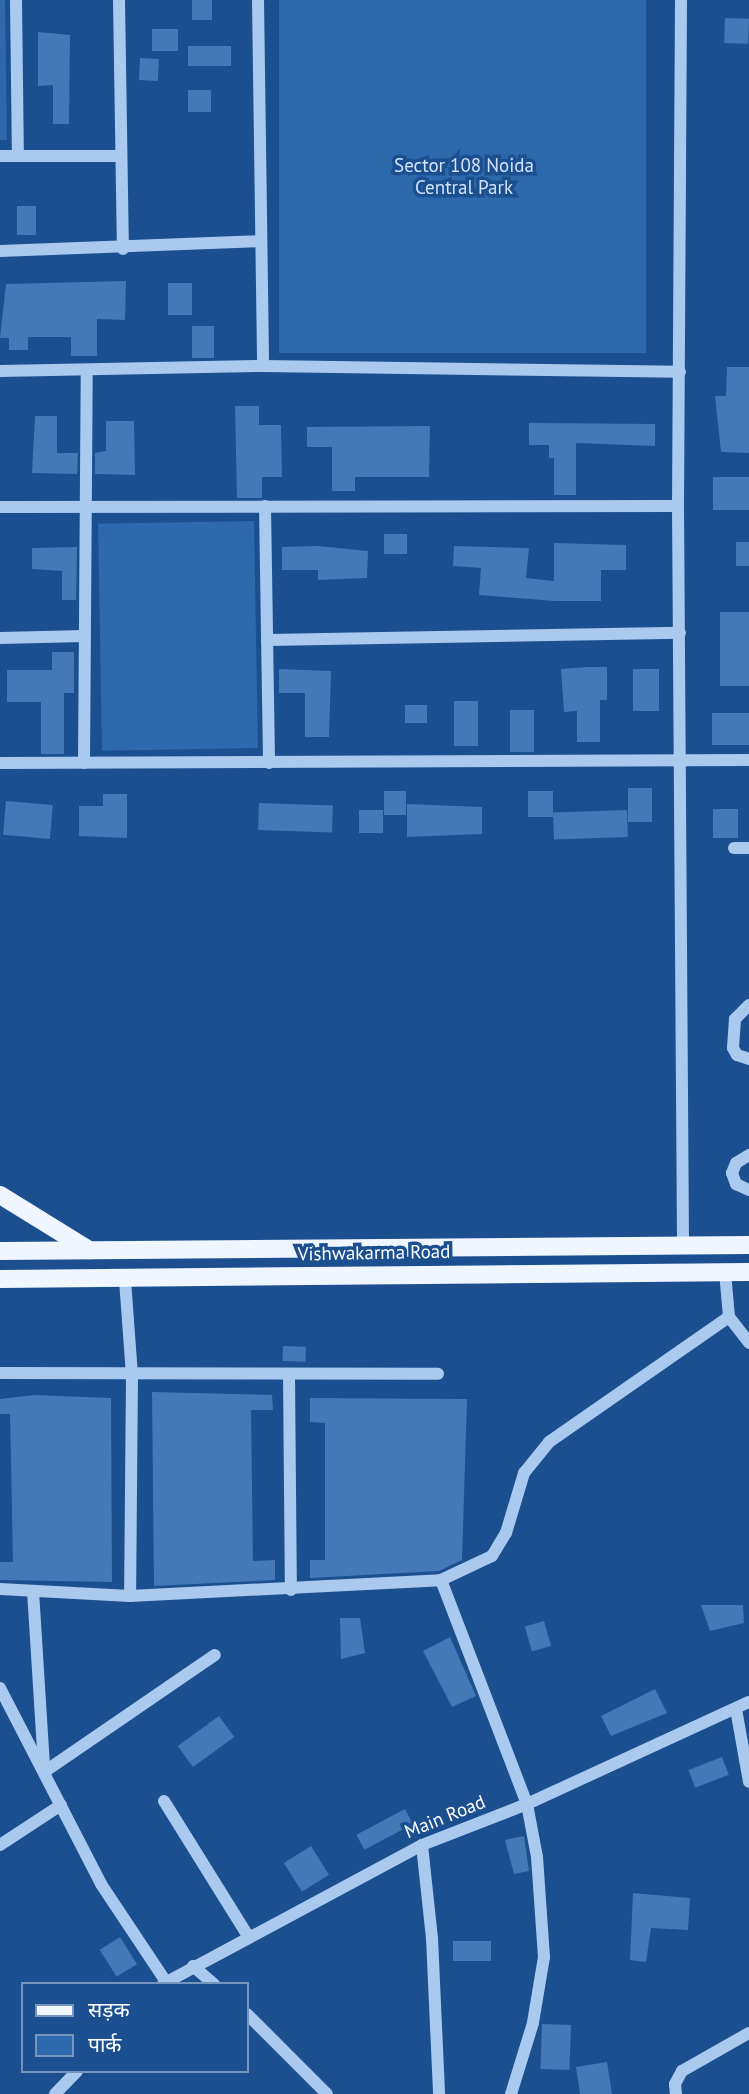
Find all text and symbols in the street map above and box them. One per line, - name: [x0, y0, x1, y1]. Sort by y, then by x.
- park label: Sector 108 Noida Central Park: [394, 155, 534, 199]
- street label: Vishwakarma Road: [297, 1240, 451, 1266]
- street label: Main Road: [401, 1790, 489, 1844]
- legend: [21, 1982, 248, 2073]
- text: सड़क: [88, 1996, 130, 2023]
- text: पार्क: [88, 2031, 122, 2058]

